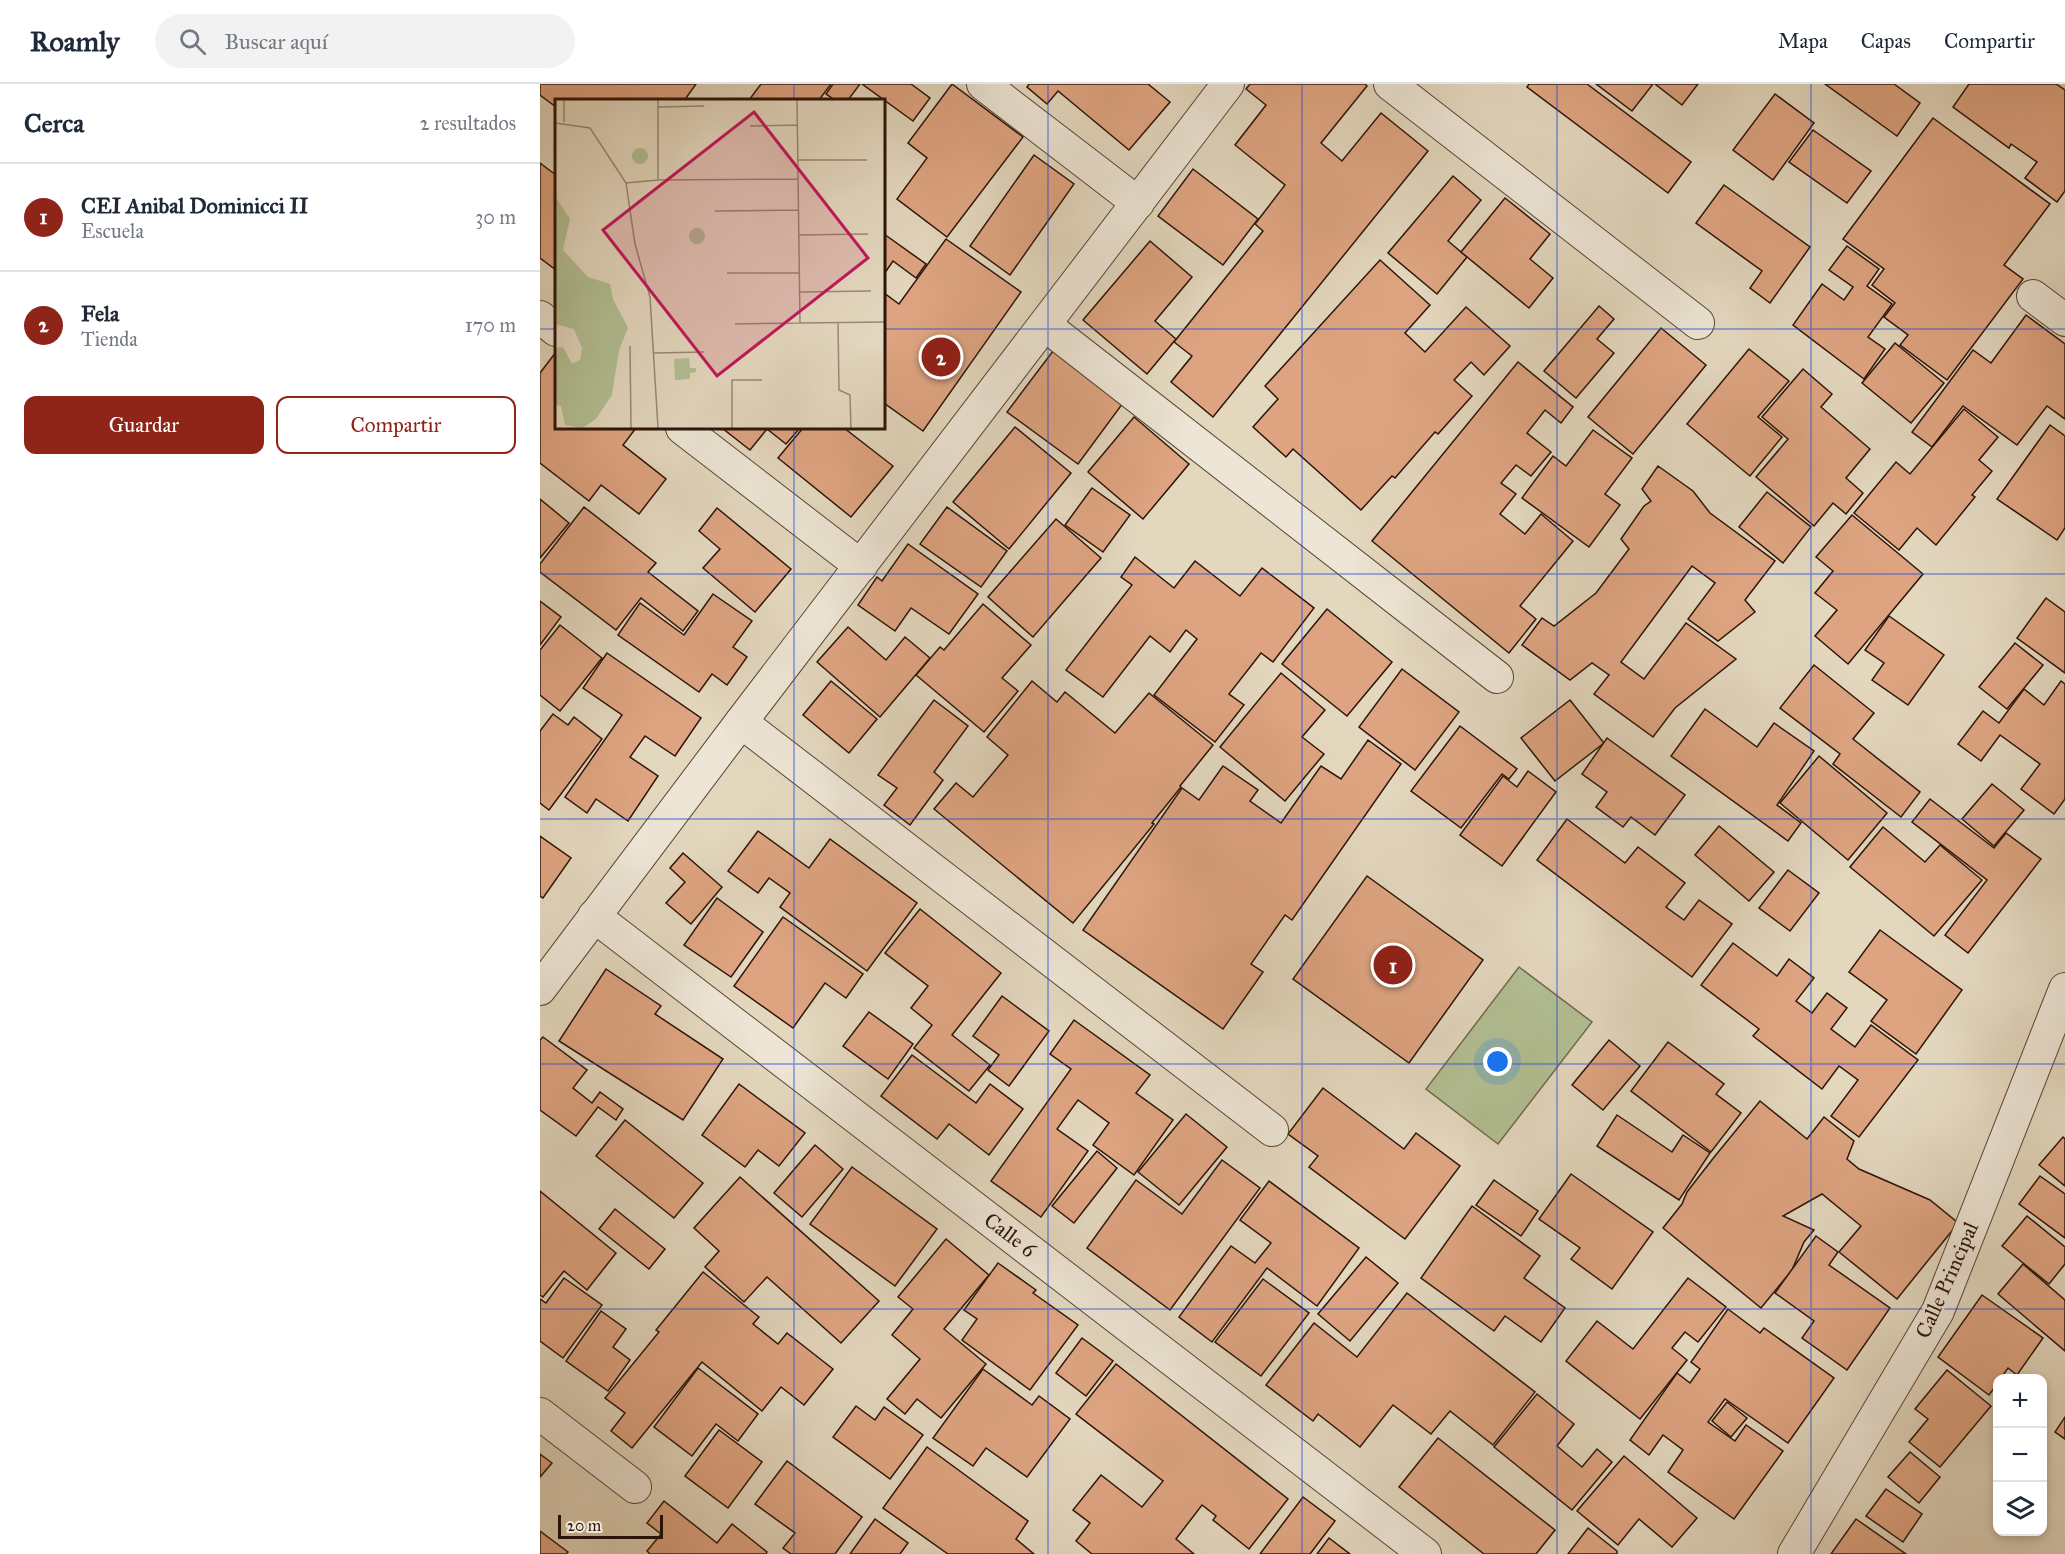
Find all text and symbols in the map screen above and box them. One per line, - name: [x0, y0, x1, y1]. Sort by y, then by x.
- search box: [155, 14, 575, 68]
- text: Roamly: [30, 24, 119, 59]
- icon: search: [176, 25, 209, 58]
- text: Buscar aquí: [224, 28, 328, 55]
- text: Mapa: [1778, 28, 1828, 54]
- text: Capas: [1861, 28, 1911, 54]
- text: Compartir: [1944, 28, 2035, 54]
- inset map: [555, 99, 885, 429]
- text: Cerca: [24, 107, 84, 139]
- text: 2 resultados: [420, 111, 516, 135]
- text: CEI Anibal Dominicci II: [81, 192, 308, 219]
- text: 1: [40, 205, 47, 229]
- text: 30 m: [475, 205, 516, 229]
- text: Escuela: [81, 219, 144, 243]
- text: Fela: [81, 300, 119, 327]
- text: 2: [39, 313, 48, 337]
- text: 170 m: [465, 313, 516, 337]
- text: Tienda: [81, 327, 138, 351]
- pin: 2: [922, 334, 960, 380]
- button: Guardar: [24, 396, 264, 454]
- button: Compartir: [276, 396, 516, 454]
- pin: 1: [1374, 942, 1412, 988]
- your location: [1483, 1047, 1512, 1076]
- street label: Calle 6: [979, 1207, 1042, 1264]
- street label: Calle Principal: [1910, 1218, 1984, 1342]
- map controls: [1993, 1374, 2047, 1536]
- button: +: [1993, 1374, 2047, 1428]
- button: −: [1993, 1428, 2047, 1482]
- button: layers: [1993, 1482, 2047, 1536]
- scale bar: [558, 1512, 663, 1540]
- text: 20 m: [567, 1516, 601, 1535]

